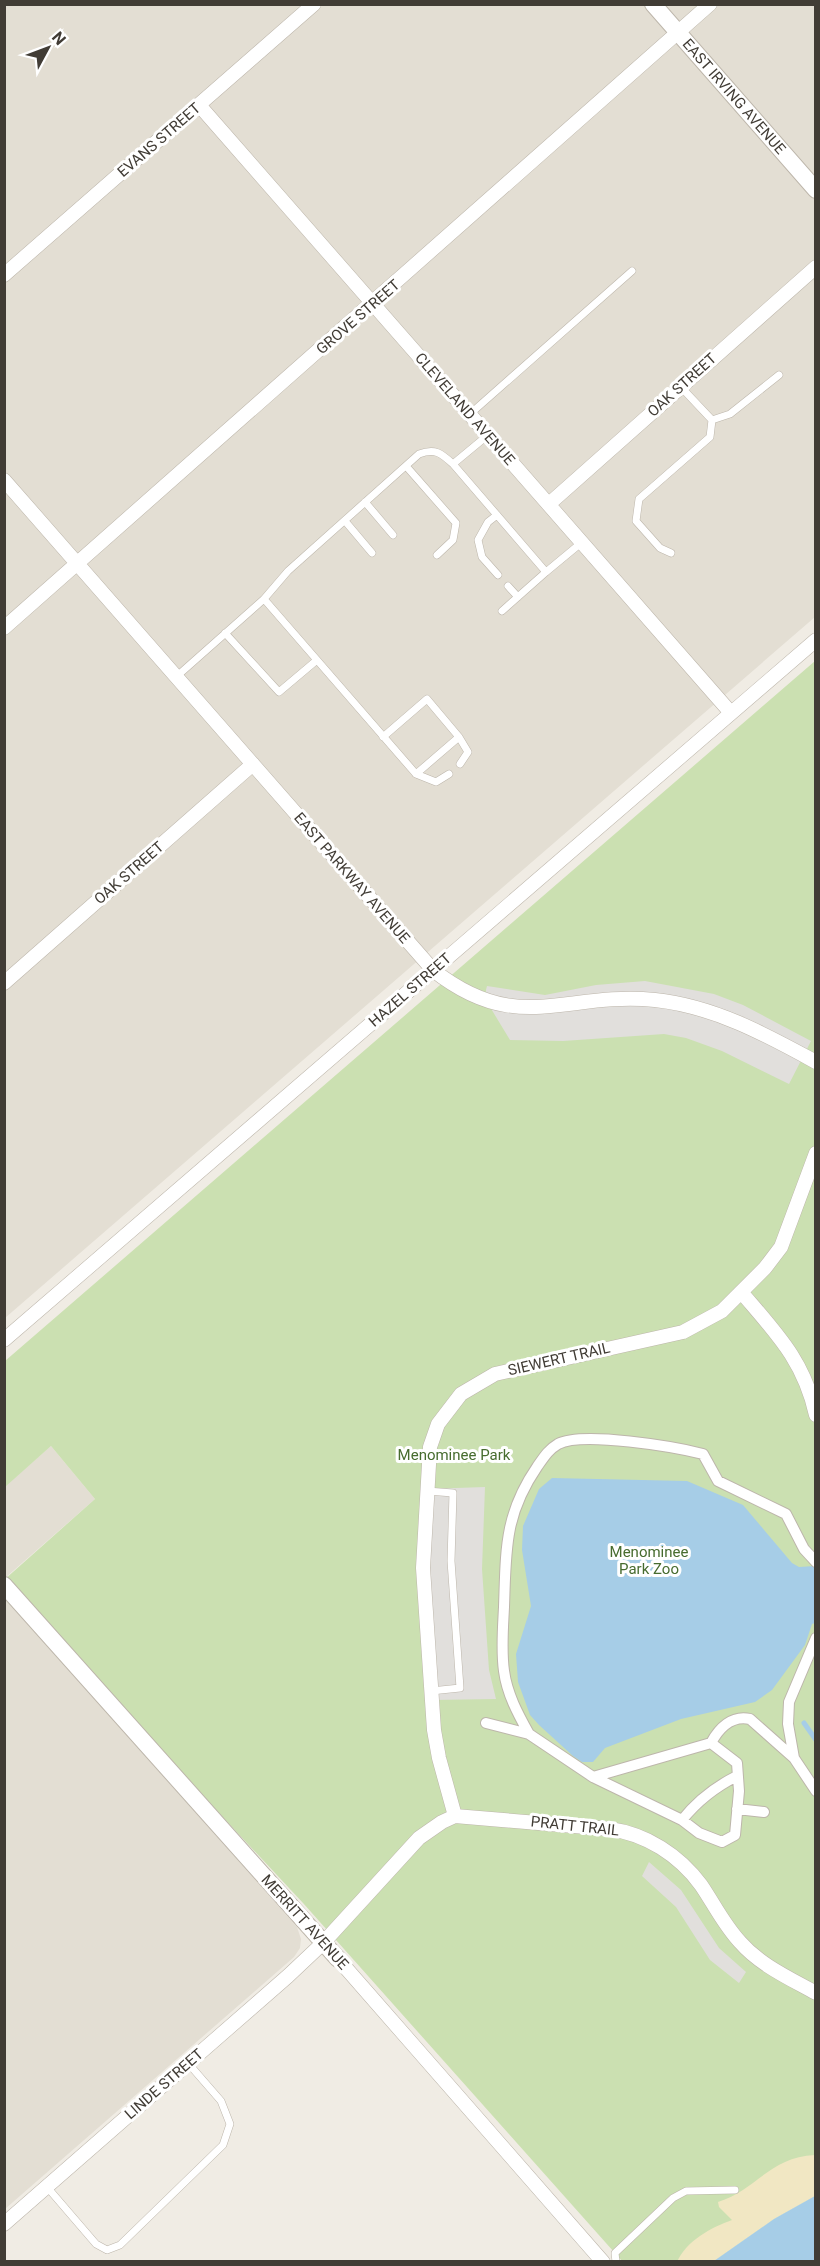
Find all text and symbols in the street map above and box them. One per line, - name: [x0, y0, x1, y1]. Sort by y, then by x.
- north arrow: [18, 18, 78, 78]
- text: N: [48, 28, 70, 49]
- street label: EAST IRVING AVENUE: [679, 35, 790, 158]
- street label: EVANS STREET: [114, 99, 204, 181]
- street label: GROVE STREET: [313, 276, 403, 358]
- street label: CLEVELAND AVENUE: [411, 349, 519, 469]
- street label: OAK STREET: [644, 349, 720, 421]
- street label: EAST PARKWAY AVENUE: [290, 809, 414, 947]
- street label: OAK STREET: [91, 838, 168, 908]
- street label: HAZEL STREET: [365, 949, 455, 1031]
- street label: SIEWERT TRAIL: [506, 1339, 612, 1379]
- park label: Menominee Park: [398, 1446, 511, 1464]
- park label: Menominee Park Zoo: [610, 1543, 688, 1578]
- street label: PRATT TRAIL: [530, 1812, 620, 1840]
- street label: MERRITT AVENUE: [258, 1871, 353, 1974]
- street label: LINDE STREET: [121, 2045, 207, 2123]

